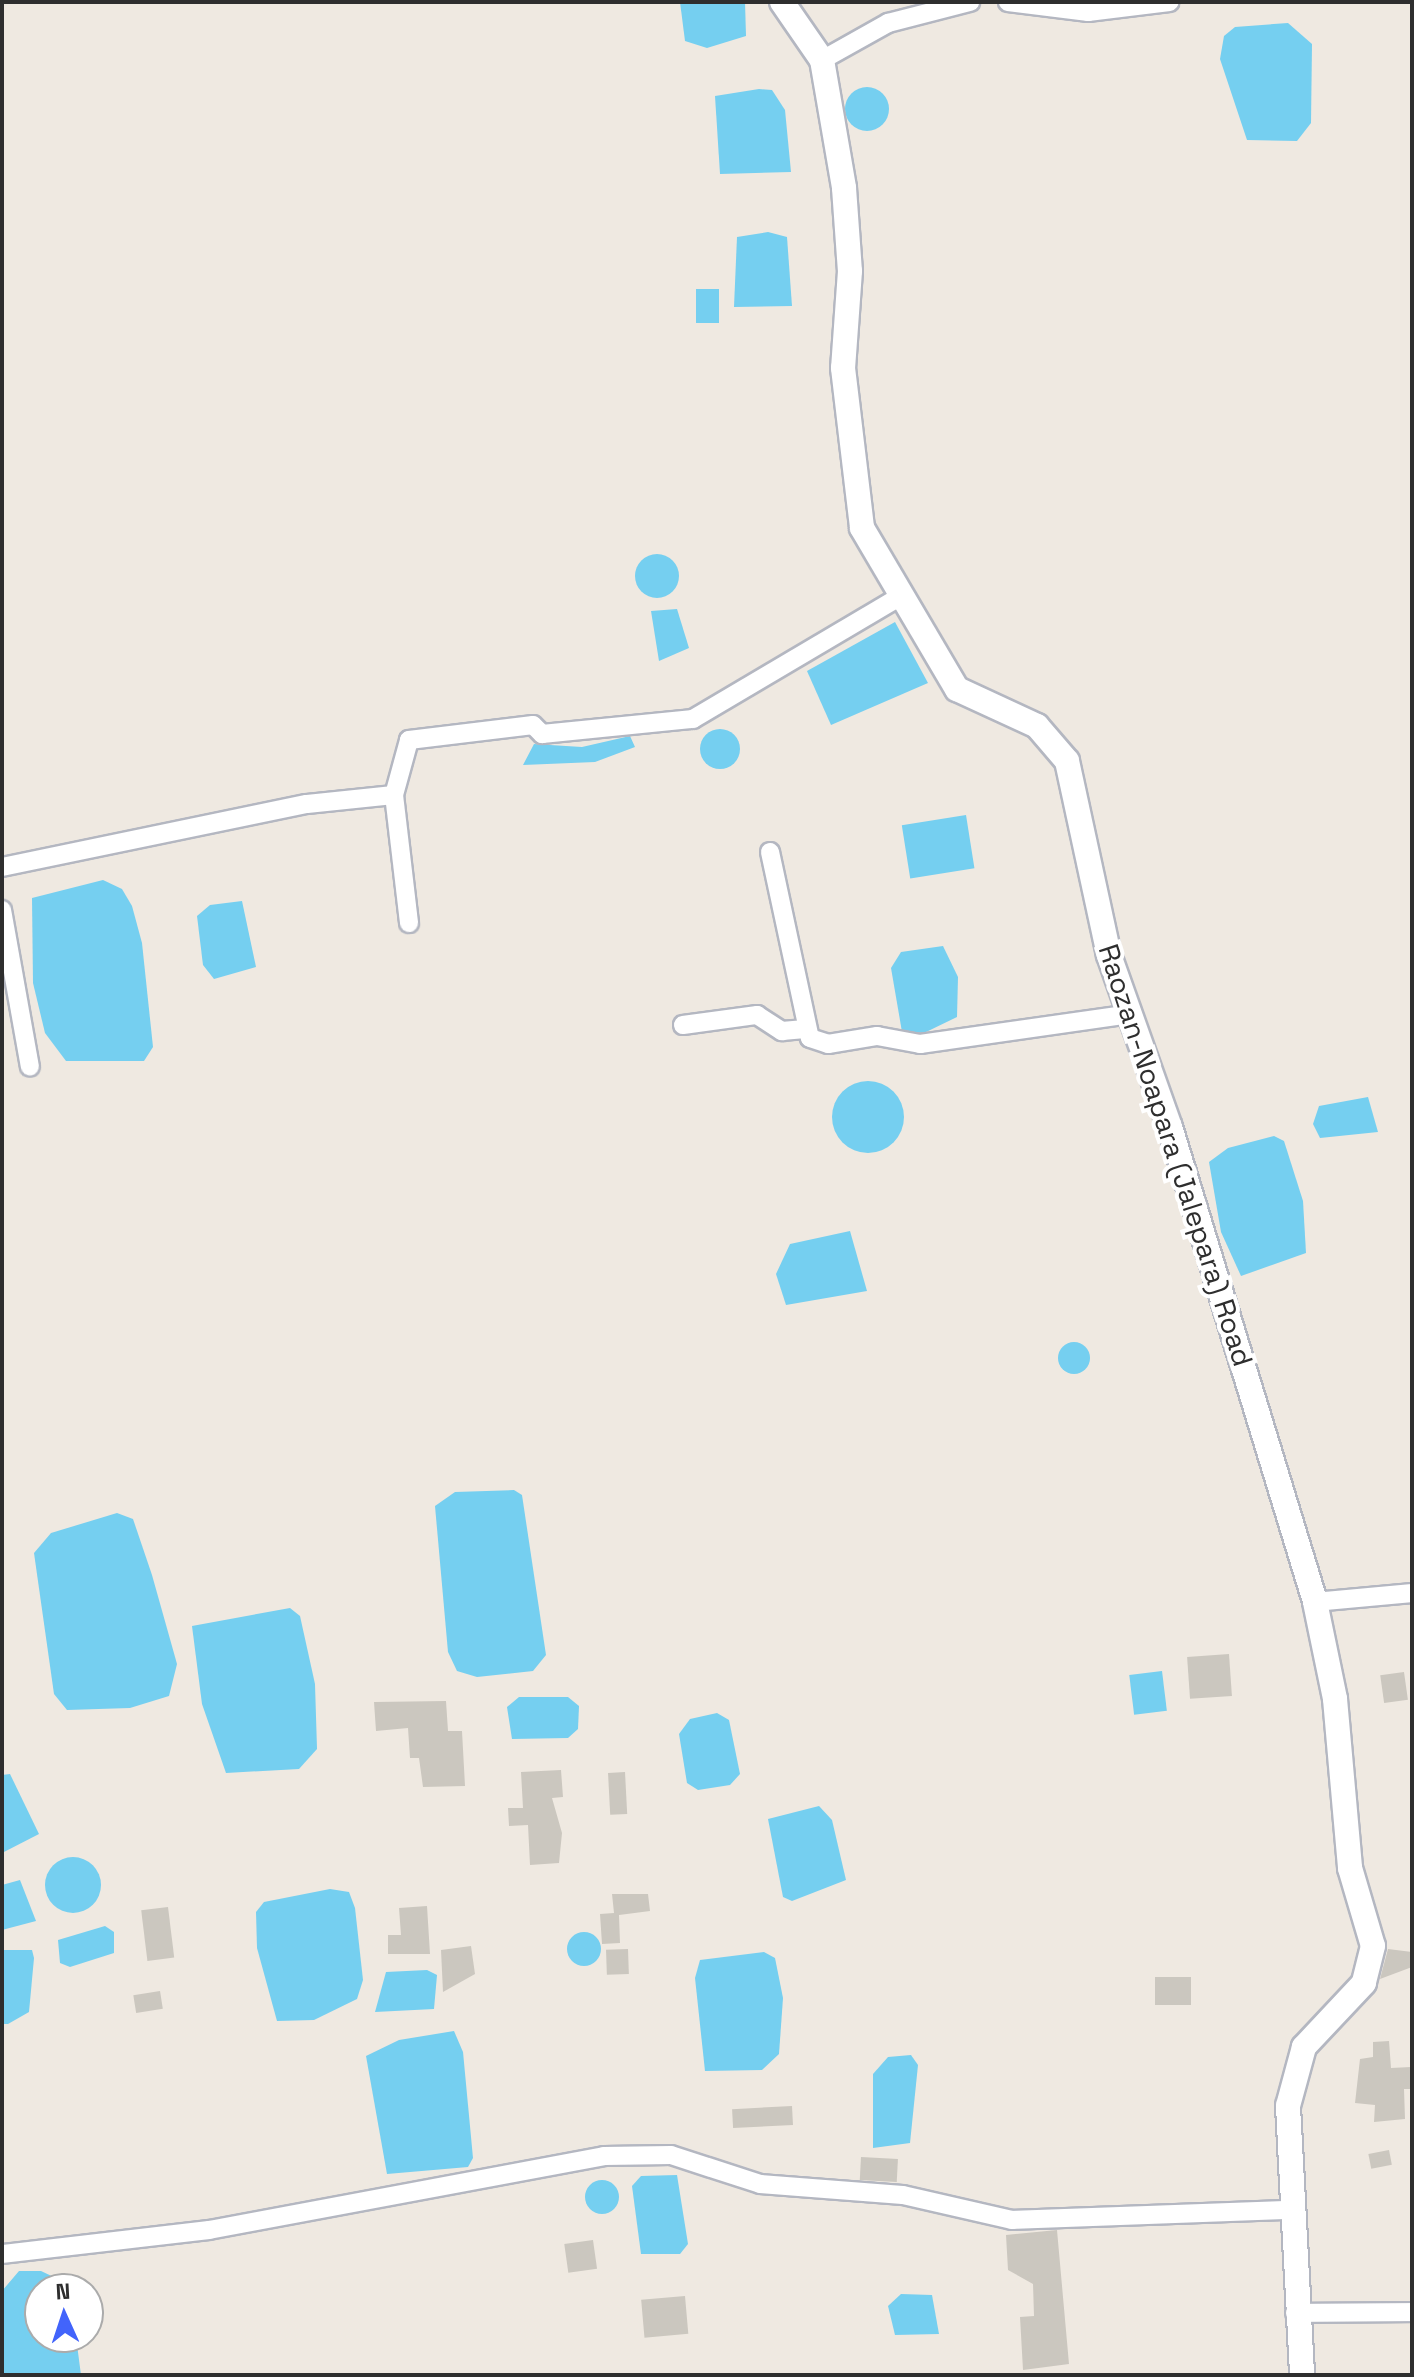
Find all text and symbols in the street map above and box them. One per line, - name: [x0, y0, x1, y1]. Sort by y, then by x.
- street label: Raozan-Noapara (Jalepara) Road: [1092, 940, 1260, 1370]
- north arrow: [24, 2273, 104, 2353]
- text: N: [55, 2277, 71, 2305]

